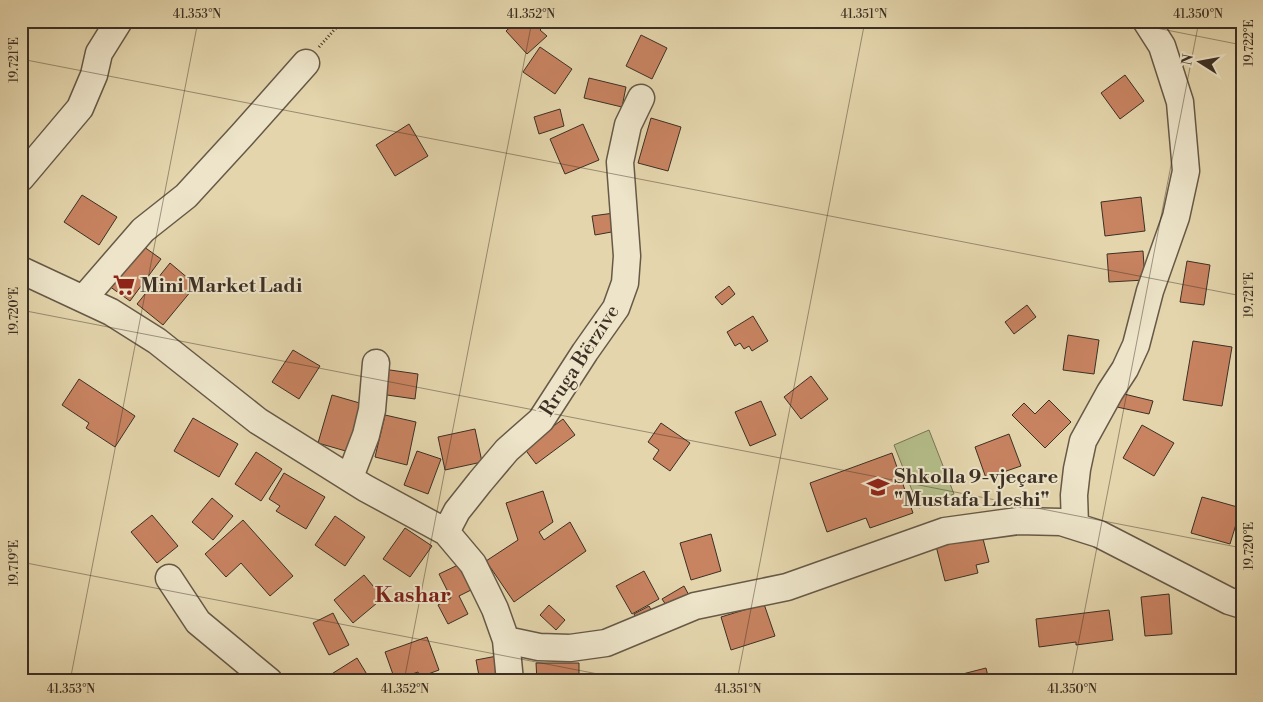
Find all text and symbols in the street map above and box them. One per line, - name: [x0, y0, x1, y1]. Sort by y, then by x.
- text: 41.353°N: [173, 7, 221, 22]
- text: 41.352°N: [507, 7, 555, 22]
- text: 41.351°N: [841, 7, 888, 22]
- text: 41.350°N: [1173, 7, 1223, 22]
- text: 19.722°E: [1242, 20, 1257, 66]
- text: 19.721°E: [7, 37, 22, 83]
- north arrow: [1176, 38, 1226, 88]
- text: N: [1178, 53, 1198, 67]
- supermarket icon: Mini Market Ladi: [111, 272, 137, 298]
- text: 19.721°E: [1242, 272, 1257, 318]
- place label: Mini Market Ladi: [140, 274, 303, 299]
- text: 19.720°E: [7, 287, 22, 335]
- street label: Rruga Bërzive: [535, 300, 626, 421]
- place label: Shkolla 9-vjeçare "Mustafa Lleshi": [894, 465, 1058, 513]
- school or university icon: Shkolla 9-vjeçare "Mustafa Lleshi": [865, 474, 891, 500]
- text: 19.720°E: [1242, 522, 1257, 570]
- text: 19.719°E: [7, 540, 22, 586]
- district label: Kashar: [375, 582, 451, 609]
- text: 41.353°N: [47, 682, 95, 697]
- text: 41.352°N: [381, 682, 429, 697]
- text: 41.351°N: [715, 682, 762, 697]
- text: 41.350°N: [1047, 682, 1097, 697]

